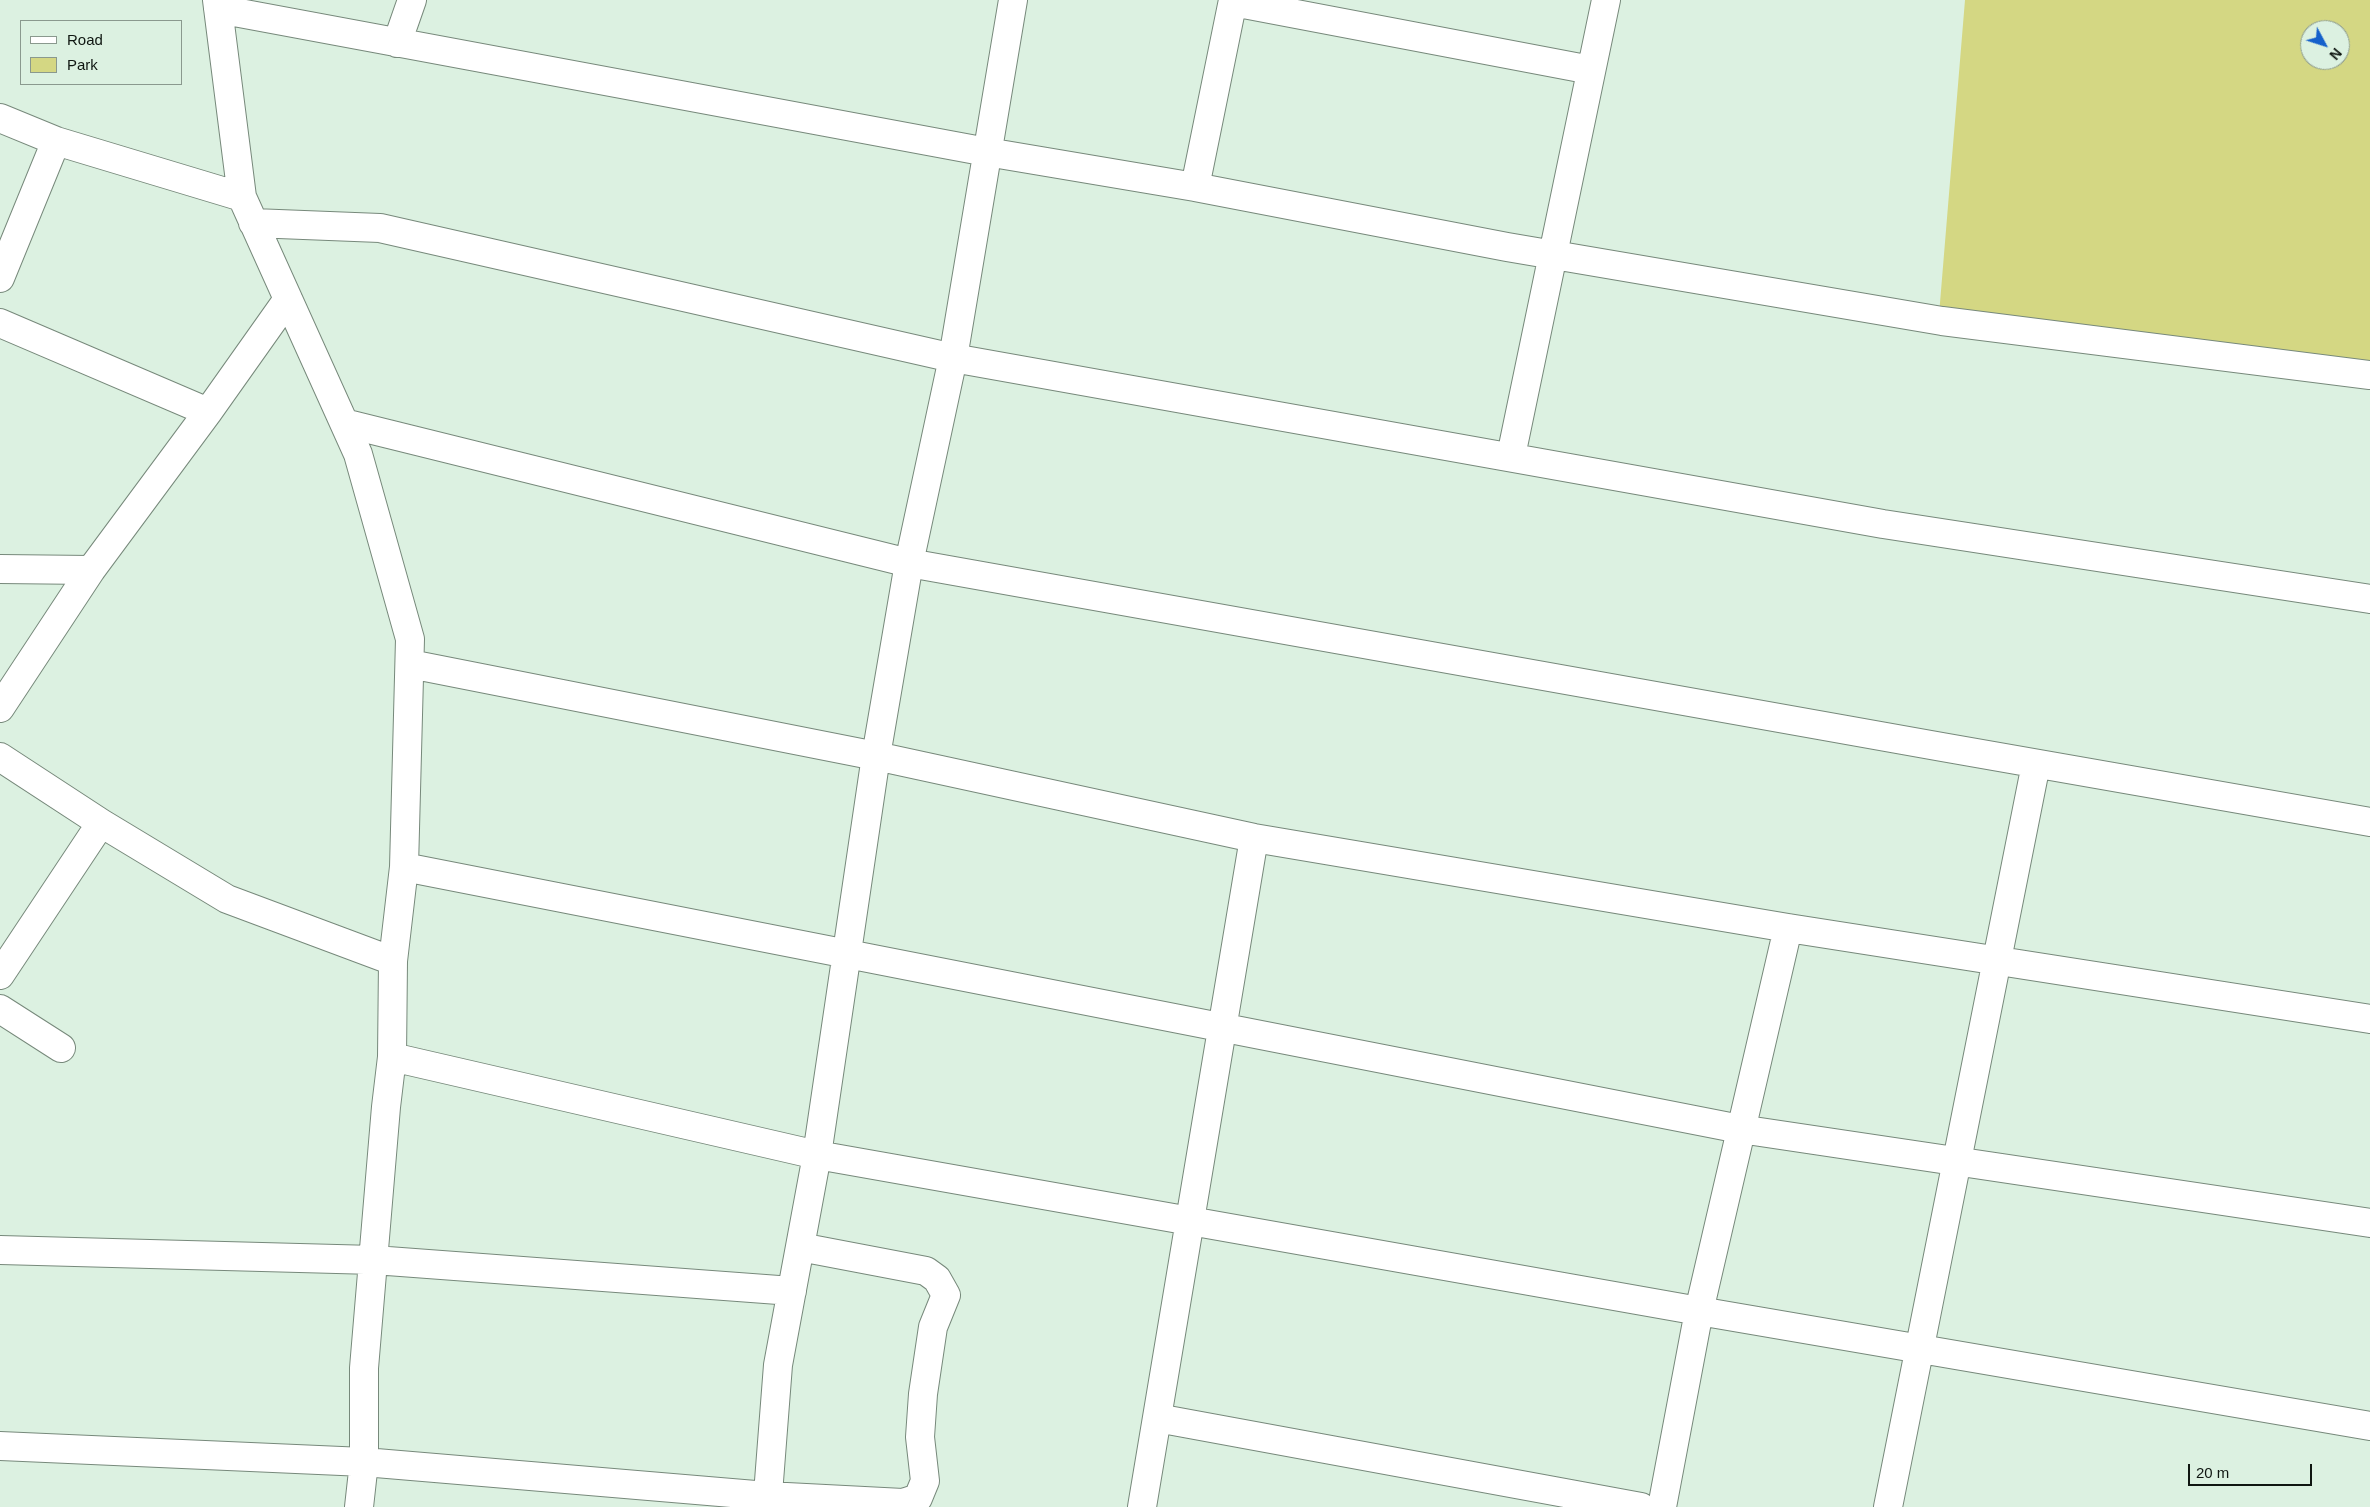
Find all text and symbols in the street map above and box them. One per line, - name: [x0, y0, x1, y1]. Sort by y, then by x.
- legend: [20, 20, 182, 85]
- north arrow: [2300, 20, 2350, 70]
- text: Road: [67, 31, 103, 48]
- text: N: [2326, 45, 2345, 63]
- text: Park: [67, 56, 98, 73]
- scale bar: [2190, 1454, 2314, 1486]
- text: 20 m: [2196, 1464, 2229, 1481]

